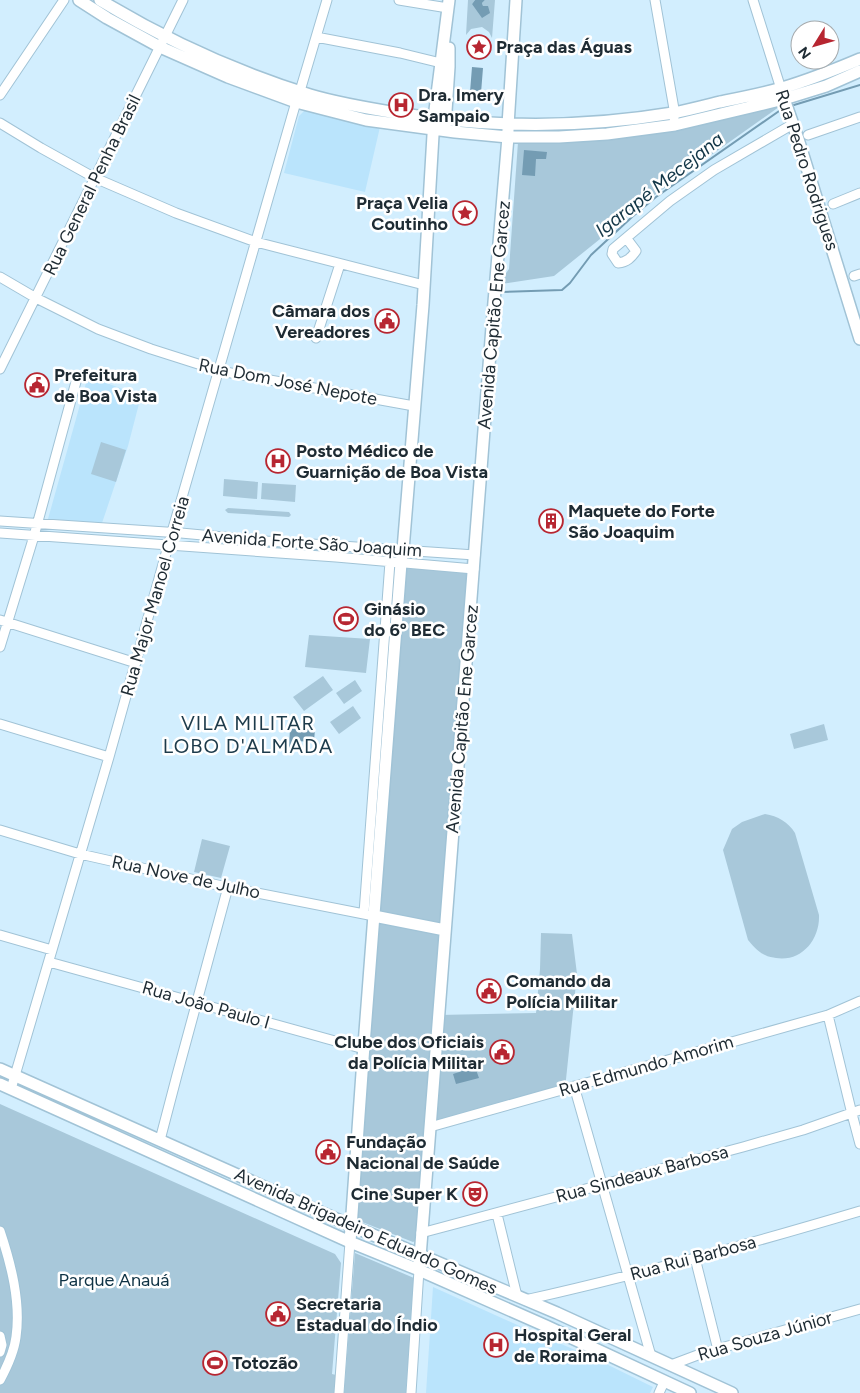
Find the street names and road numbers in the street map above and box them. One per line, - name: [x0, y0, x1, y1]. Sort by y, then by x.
- street label: Rua Pedro Rodrigues: [771, 87, 843, 253]
- street label: Rua General Penha Brasil: [39, 91, 145, 279]
- street label: Avenida Capitão Ene Garcez: [473, 200, 515, 430]
- street label: Rua Dom José Nepote: [197, 354, 379, 410]
- street label: Rua Major Manoel Correia: [116, 493, 194, 699]
- street label: Avenida Forte São Joaquim: [201, 524, 423, 562]
- street label: Avenida Capitão Ene Garcez: [441, 604, 483, 834]
- street label: Rua Nove de Julho: [110, 851, 262, 903]
- street label: Rua João Paulo I: [140, 976, 272, 1034]
- street label: Rua Edmundo Amorim: [556, 1031, 736, 1101]
- street label: Rua Sindeaux Barbosa: [553, 1140, 731, 1208]
- street label: Avenida Brigadeiro Eduardo Gomes: [231, 1163, 501, 1299]
- street label: Rua Rui Barbosa: [628, 1231, 758, 1285]
- street label: Rua Souza Júnior: [695, 1306, 835, 1366]

